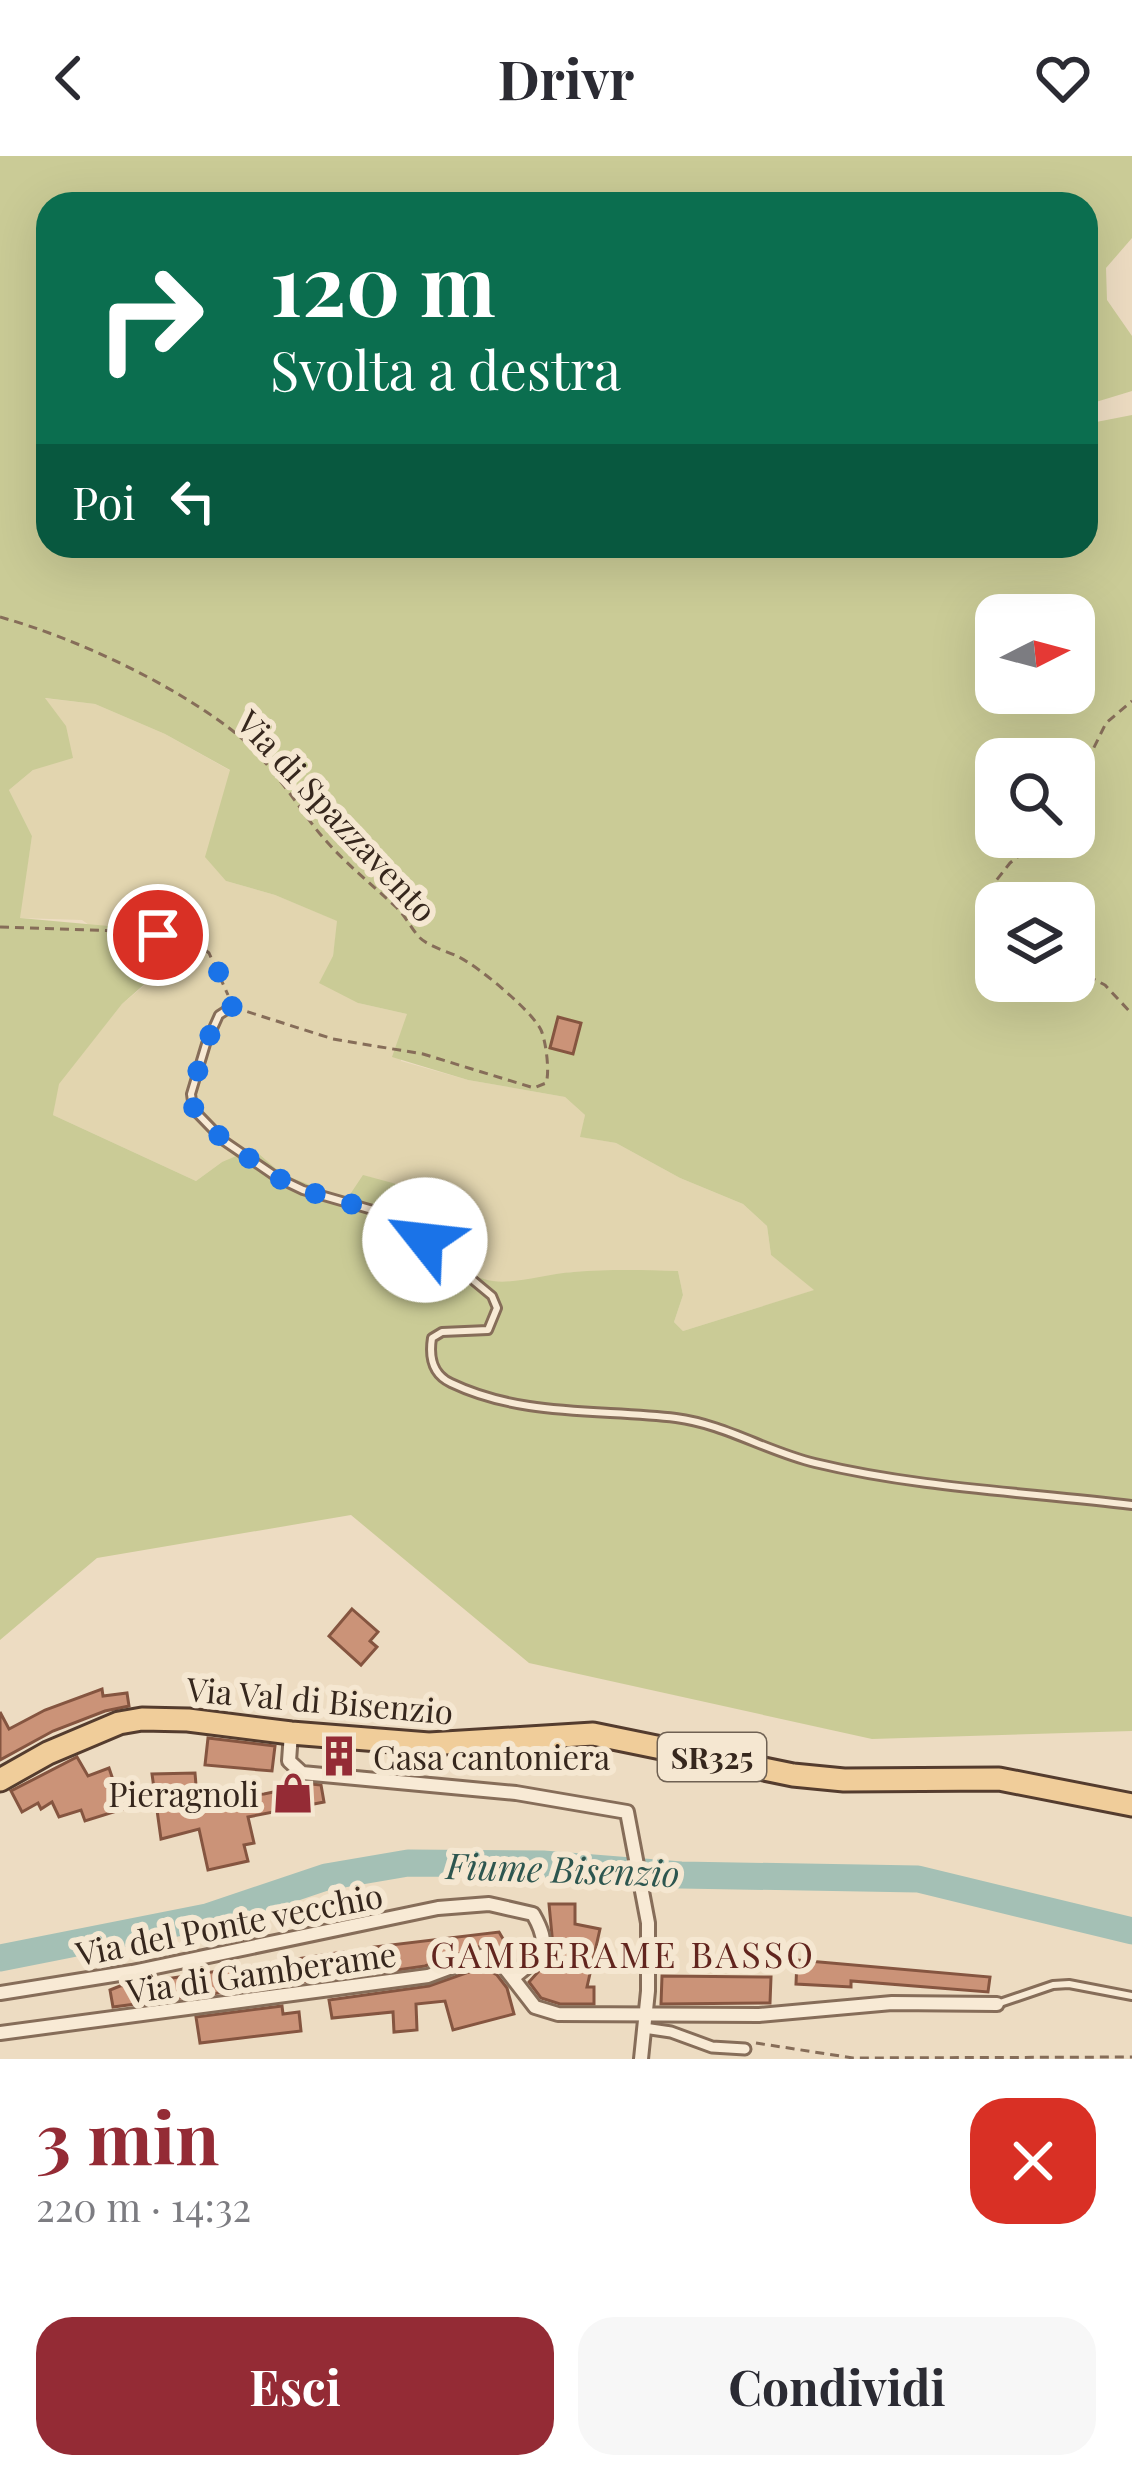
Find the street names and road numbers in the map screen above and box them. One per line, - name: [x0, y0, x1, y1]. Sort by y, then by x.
- street label: Via di Spazzavento: [228, 699, 448, 930]
- street label: Via Val di Bisenzio: [184, 1665, 455, 1733]
- road number: SR325: [658, 1733, 766, 1781]
- street label: Via del Ponte vecchio: [71, 1872, 386, 1975]
- street label: Via di Gamberame: [122, 1930, 399, 2012]

